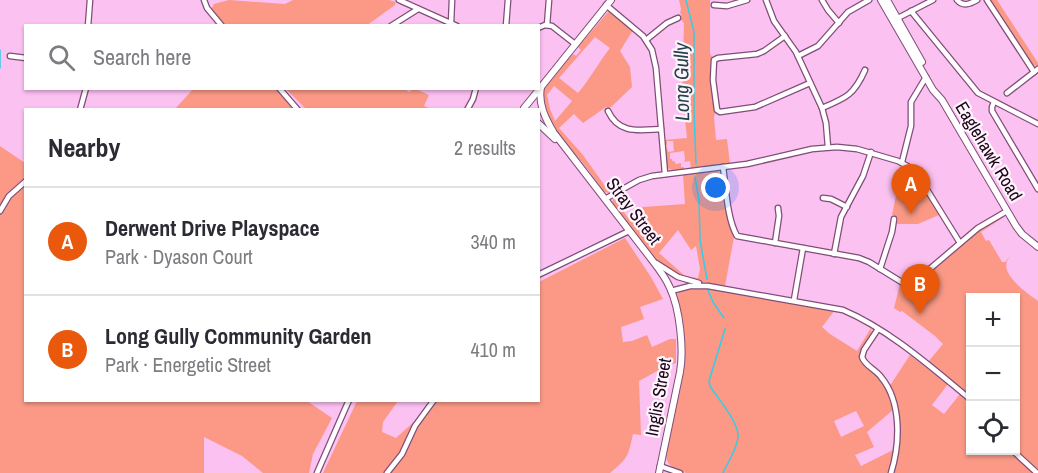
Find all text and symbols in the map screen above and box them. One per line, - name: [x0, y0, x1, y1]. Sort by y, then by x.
- search box: [24, 24, 540, 90]
- icon: search: [45, 41, 78, 74]
- text: Search here: [93, 42, 191, 72]
- water label: Long Gully: [667, 42, 695, 121]
- street label: Eaglehawk Road: [950, 97, 1028, 205]
- text: Nearby: [48, 130, 120, 165]
- text: 2 results: [454, 134, 516, 161]
- pin: A: [892, 164, 930, 214]
- street label: Stray Street: [601, 172, 667, 250]
- your location: [701, 173, 730, 202]
- text: Derwent Drive Playspace: [105, 213, 320, 243]
- text: A: [62, 228, 73, 255]
- text: 340 m: [470, 228, 516, 255]
- text: Park · Dyason Court: [105, 243, 253, 270]
- pin: B: [900, 264, 940, 314]
- map controls: [966, 293, 1020, 455]
- button: +: [966, 293, 1020, 347]
- text: Long Gully Community Garden: [105, 321, 372, 351]
- text: B: [62, 336, 73, 363]
- text: 410 m: [470, 336, 516, 363]
- button: −: [966, 347, 1020, 401]
- text: Park · Energetic Street: [105, 351, 271, 378]
- street label: Inglis Street: [639, 356, 677, 438]
- button: locate: [966, 401, 1020, 455]

